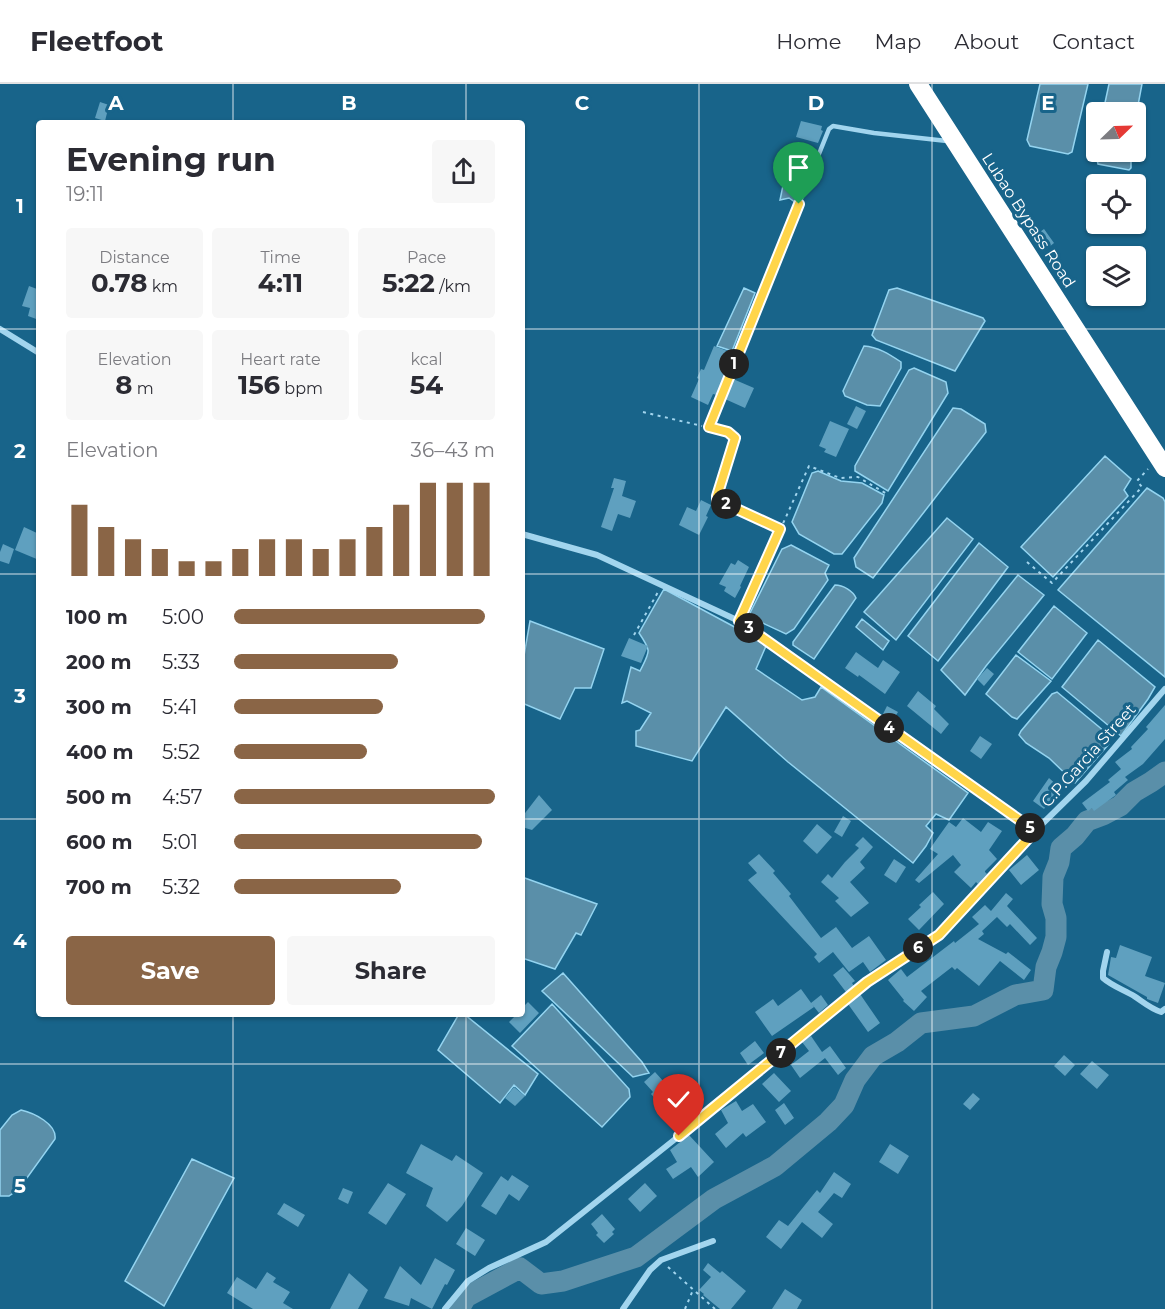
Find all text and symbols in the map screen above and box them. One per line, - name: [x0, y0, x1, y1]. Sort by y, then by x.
- text: Fleetfoot: [30, 24, 163, 58]
- text: Home: [776, 29, 841, 54]
- text: Map: [874, 29, 921, 54]
- text: About: [954, 29, 1019, 54]
- text: Contact: [1052, 29, 1135, 54]
- text: A: [107, 91, 124, 115]
- text: B: [341, 91, 357, 115]
- text: C: [575, 91, 590, 115]
- text: D: [808, 91, 824, 115]
- text: E: [1041, 91, 1055, 115]
- north arrow: [1086, 102, 1146, 162]
- map controls: [1086, 102, 1146, 306]
- text: Evening run: [66, 139, 276, 179]
- button: share: [432, 140, 495, 203]
- pin: [773, 142, 824, 204]
- street label: Lubao Bypass Road: [978, 149, 1079, 291]
- icon: arrive: [782, 151, 815, 184]
- button: locate: [1086, 174, 1146, 234]
- text: 19:11: [66, 182, 104, 206]
- text: 1: [16, 194, 24, 218]
- button: layers: [1086, 246, 1146, 306]
- text: Distance: [99, 248, 170, 267]
- text: Time: [260, 248, 301, 267]
- text: Pace: [407, 248, 446, 267]
- text: 0.78: [91, 267, 147, 299]
- text: 4:11: [258, 267, 303, 299]
- text: 5:22: [382, 267, 435, 299]
- text: km: [147, 277, 178, 296]
- text: /km: [435, 277, 471, 296]
- pin: 1: [719, 349, 749, 379]
- text: Elevation: [98, 350, 171, 369]
- text: Heart rate: [240, 350, 321, 369]
- text: kcal: [411, 350, 442, 369]
- text: 1: [731, 354, 737, 373]
- text: 8: [115, 369, 133, 401]
- text: 156: [238, 369, 280, 401]
- text: 54: [410, 369, 443, 401]
- text: m: [133, 379, 154, 398]
- text: bpm: [280, 379, 323, 398]
- text: Elevation: [66, 438, 158, 462]
- text: 36–43 m: [411, 438, 495, 462]
- text: 2: [14, 439, 26, 463]
- pin: 2: [711, 489, 741, 519]
- text: 2: [721, 494, 731, 513]
- text: 100 m: [66, 605, 128, 629]
- text: 5:00: [162, 605, 204, 629]
- pin: 3: [734, 613, 764, 643]
- text: 3: [744, 618, 754, 637]
- text: 200 m: [66, 650, 132, 674]
- text: 5:33: [162, 650, 200, 674]
- text: 3: [13, 684, 26, 708]
- text: 300 m: [66, 695, 132, 719]
- text: 5:41: [162, 695, 198, 719]
- street label: C.P.Garcia Street: [1037, 699, 1140, 811]
- pin: 4: [874, 713, 904, 743]
- text: 4: [883, 718, 895, 737]
- text: 400 m: [66, 740, 134, 764]
- text: 5:52: [162, 740, 200, 764]
- text: 500 m: [66, 785, 132, 809]
- text: 4:57: [162, 785, 202, 809]
- pin: 5: [1015, 813, 1045, 843]
- text: 5: [1025, 818, 1035, 837]
- text: 600 m: [66, 830, 133, 854]
- text: 5:01: [162, 830, 198, 854]
- text: 700 m: [66, 875, 132, 899]
- text: 5:32: [162, 875, 200, 899]
- text: 4: [13, 929, 27, 953]
- pin: 6: [903, 933, 933, 963]
- button: Save: [66, 936, 275, 1005]
- button: Share: [287, 936, 495, 1005]
- text: 6: [913, 938, 923, 957]
- pin: 7: [766, 1038, 796, 1068]
- text: 7: [776, 1043, 786, 1062]
- pin: [653, 1074, 704, 1136]
- icon: check: [662, 1083, 695, 1116]
- text: 5: [14, 1174, 26, 1198]

